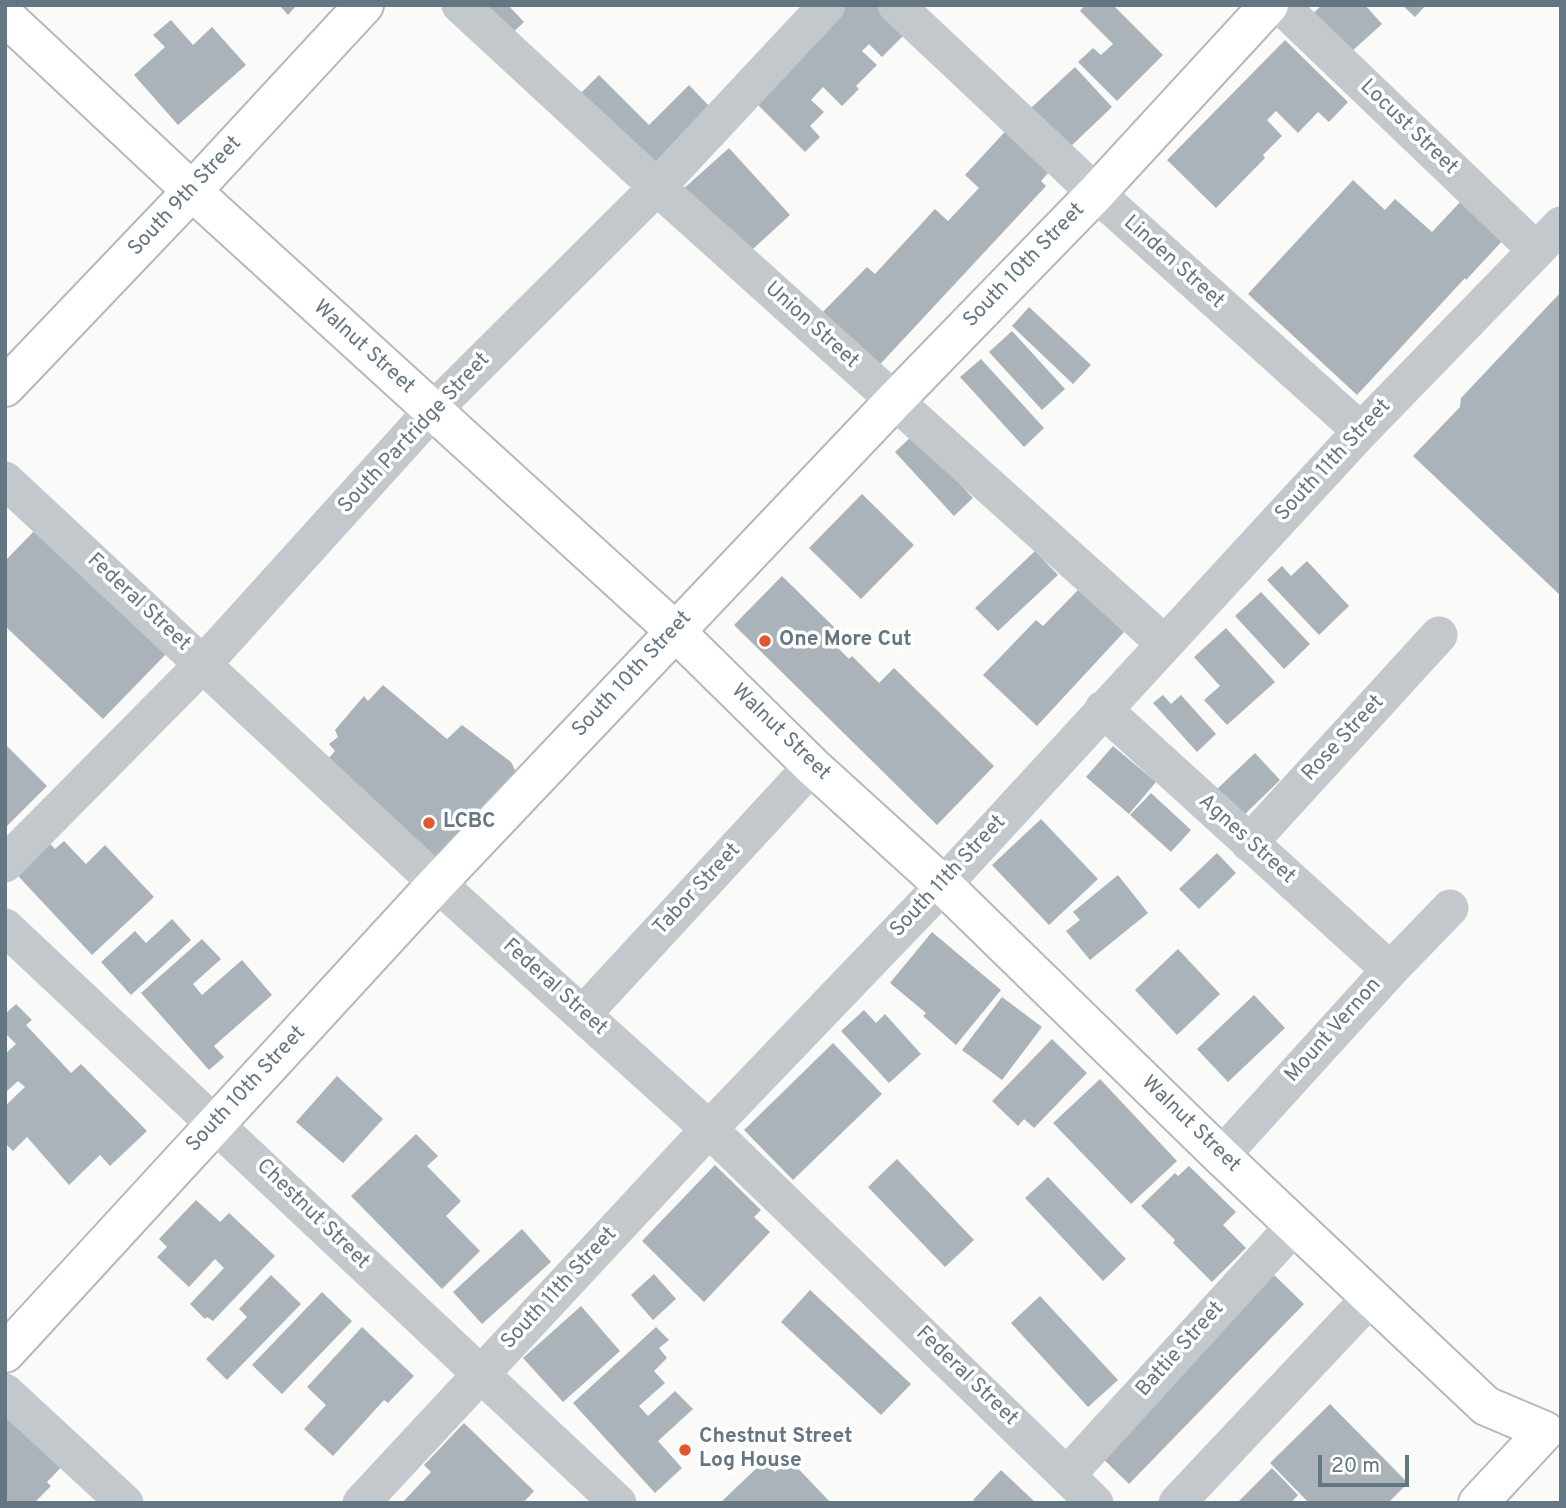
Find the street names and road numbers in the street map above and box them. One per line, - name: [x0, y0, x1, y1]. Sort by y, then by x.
- street label: Locust Street: [1354, 75, 1462, 181]
- street label: South 9th Street: [124, 132, 248, 262]
- street label: South 10th Street: [959, 198, 1091, 334]
- street label: Linden Street: [1117, 211, 1229, 315]
- street label: Union Street: [759, 277, 863, 375]
- street label: Walnut Street: [307, 296, 419, 400]
- street label: South Partridge Street: [334, 348, 496, 520]
- street label: South 11th Street: [1271, 395, 1397, 527]
- street label: Federal Street: [81, 549, 195, 657]
- street label: South 10th Street: [568, 607, 698, 743]
- street label: Walnut Street: [725, 679, 835, 787]
- street label: Rose Street: [1298, 691, 1390, 787]
- street label: Agnes Street: [1192, 790, 1300, 890]
- street label: South 11th Street: [886, 811, 1012, 943]
- street label: Tabor Street: [649, 839, 747, 941]
- street label: Federal Street: [496, 934, 612, 1042]
- street label: Mount Vernon: [1281, 974, 1387, 1088]
- street label: South 10th Street: [182, 1022, 312, 1158]
- street label: Walnut Street: [1135, 1071, 1245, 1179]
- street label: Chestnut Street: [250, 1155, 374, 1275]
- street label: South 11th Street: [497, 1223, 623, 1355]
- street label: Battie Street: [1132, 1297, 1230, 1403]
- street label: Federal Street: [910, 1322, 1022, 1432]

